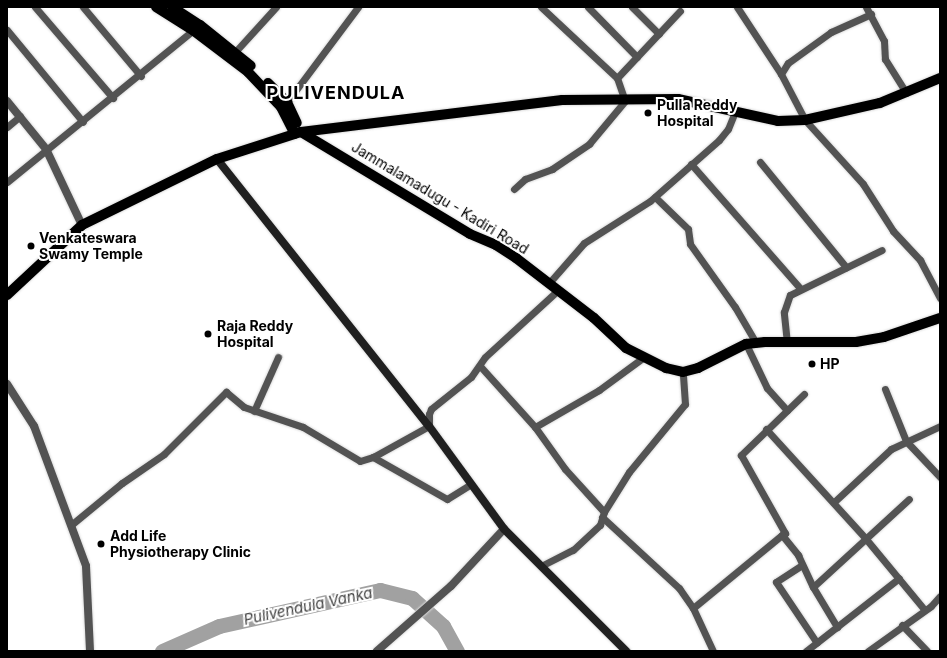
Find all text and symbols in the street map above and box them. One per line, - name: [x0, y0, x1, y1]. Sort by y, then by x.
- district label: PULIVENDULA: [267, 82, 405, 104]
- place label: Pulla Reddy Hospital: [657, 97, 737, 130]
- marker: Pulla Reddy Hospital: [642, 107, 654, 119]
- street label: Jammalamadugu - Kadiri Road: [348, 138, 532, 258]
- place label: Venkateswara Swamy Temple: [39, 230, 143, 262]
- marker: Venkateswara Swamy Temple: [26, 241, 36, 251]
- place label: Raja Reddy Hospital: [217, 318, 293, 350]
- marker: Raja Reddy Hospital: [202, 328, 214, 340]
- place label: HP: [820, 356, 840, 372]
- marker: HP: [807, 359, 817, 369]
- place label: Add Life Physiotherapy Clinic: [110, 528, 251, 560]
- marker: Add Life Physiotherapy Clinic: [95, 538, 107, 550]
- water label: Pulivendula Vanka: [242, 584, 374, 628]

